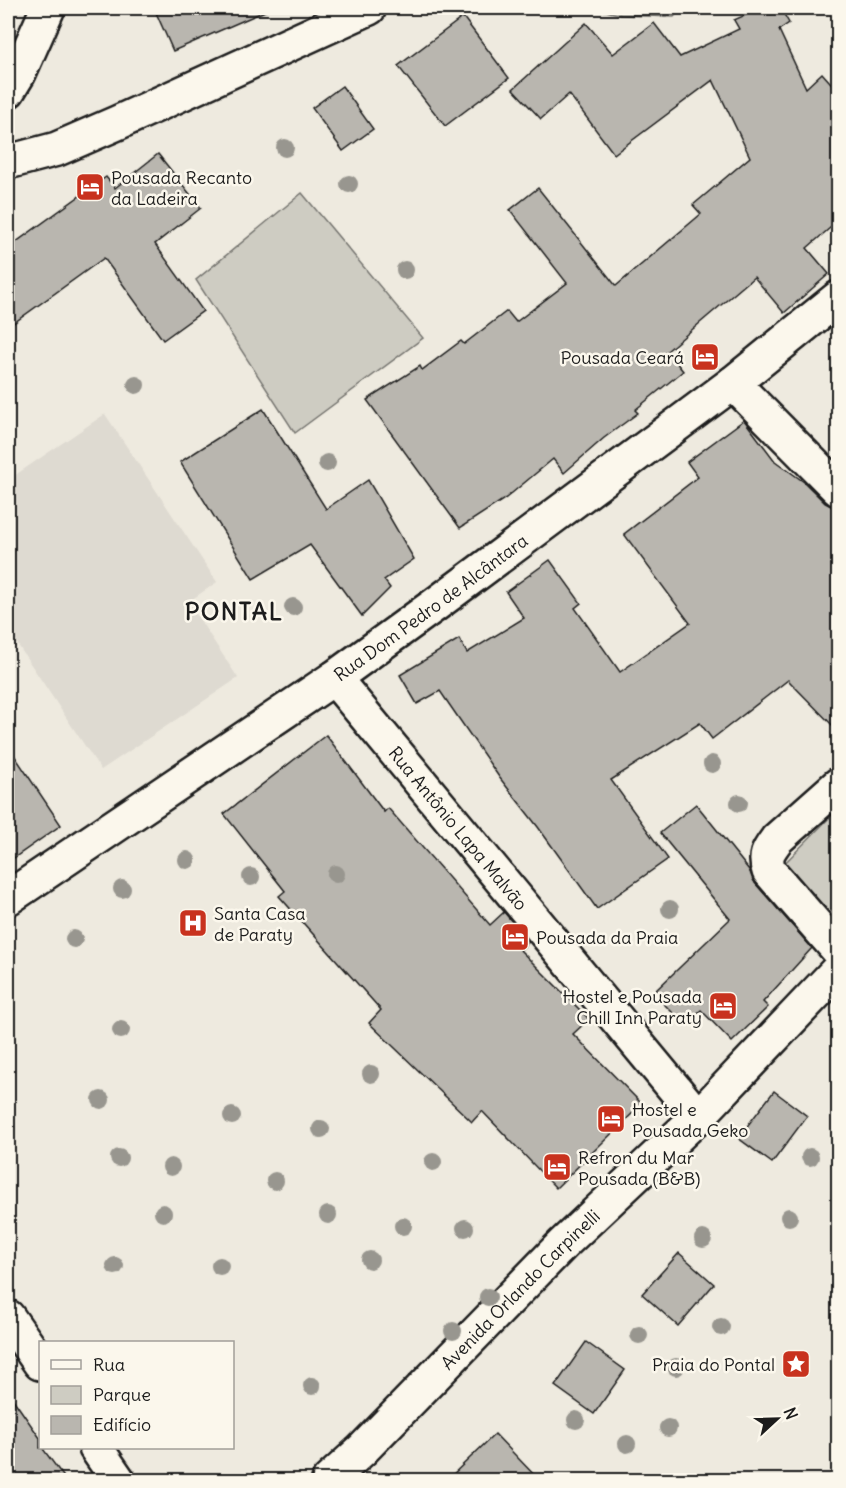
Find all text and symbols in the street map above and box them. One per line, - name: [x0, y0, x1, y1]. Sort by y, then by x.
- place label: Pousada Recanto da Ladeira: [111, 166, 252, 210]
- hotel icon: Pousada Recanto da Ladeira: [74, 171, 106, 203]
- hotel icon: Pousada Ceará: [689, 341, 721, 373]
- place label: Pousada Ceará: [561, 346, 684, 369]
- street label: Rua Dom Pedro de Alcântara: [329, 528, 532, 686]
- district label: PONTAL: [185, 596, 283, 626]
- street label: Rua Antônio Lapa Malvão: [384, 742, 533, 915]
- place label: Santa Casa de Paraty: [214, 902, 306, 946]
- hospital icon: Santa Casa de Paraty: [177, 907, 209, 939]
- hotel icon: Pousada da Praia: [499, 921, 531, 953]
- place label: Pousada da Praia: [536, 926, 678, 949]
- place label: Hostel e Pousada Chill Inn Paraty: [563, 985, 702, 1029]
- hotel icon: Hostel e Pousada Chill Inn Paraty: [707, 990, 739, 1022]
- place label: Hostel e Pousada Geko: [632, 1098, 748, 1142]
- hotel icon: Hostel e Pousada Geko: [595, 1103, 627, 1135]
- place label: Refron du Mar Pousada (B&B): [578, 1146, 701, 1190]
- hotel icon: Refron du Mar Pousada (B&B): [541, 1151, 573, 1183]
- street label: Avenida Orlando Carpinelli: [436, 1204, 604, 1374]
- legend: [39, 1341, 234, 1449]
- place icon: Praia do Pontal: [780, 1348, 812, 1380]
- text: Rua: [93, 1353, 125, 1376]
- place label: Praia do Pontal: [652, 1353, 775, 1376]
- text: Parque: [93, 1383, 151, 1406]
- north arrow: [747, 1389, 807, 1449]
- text: N: [780, 1405, 802, 1422]
- text: Edifício: [93, 1413, 151, 1436]

